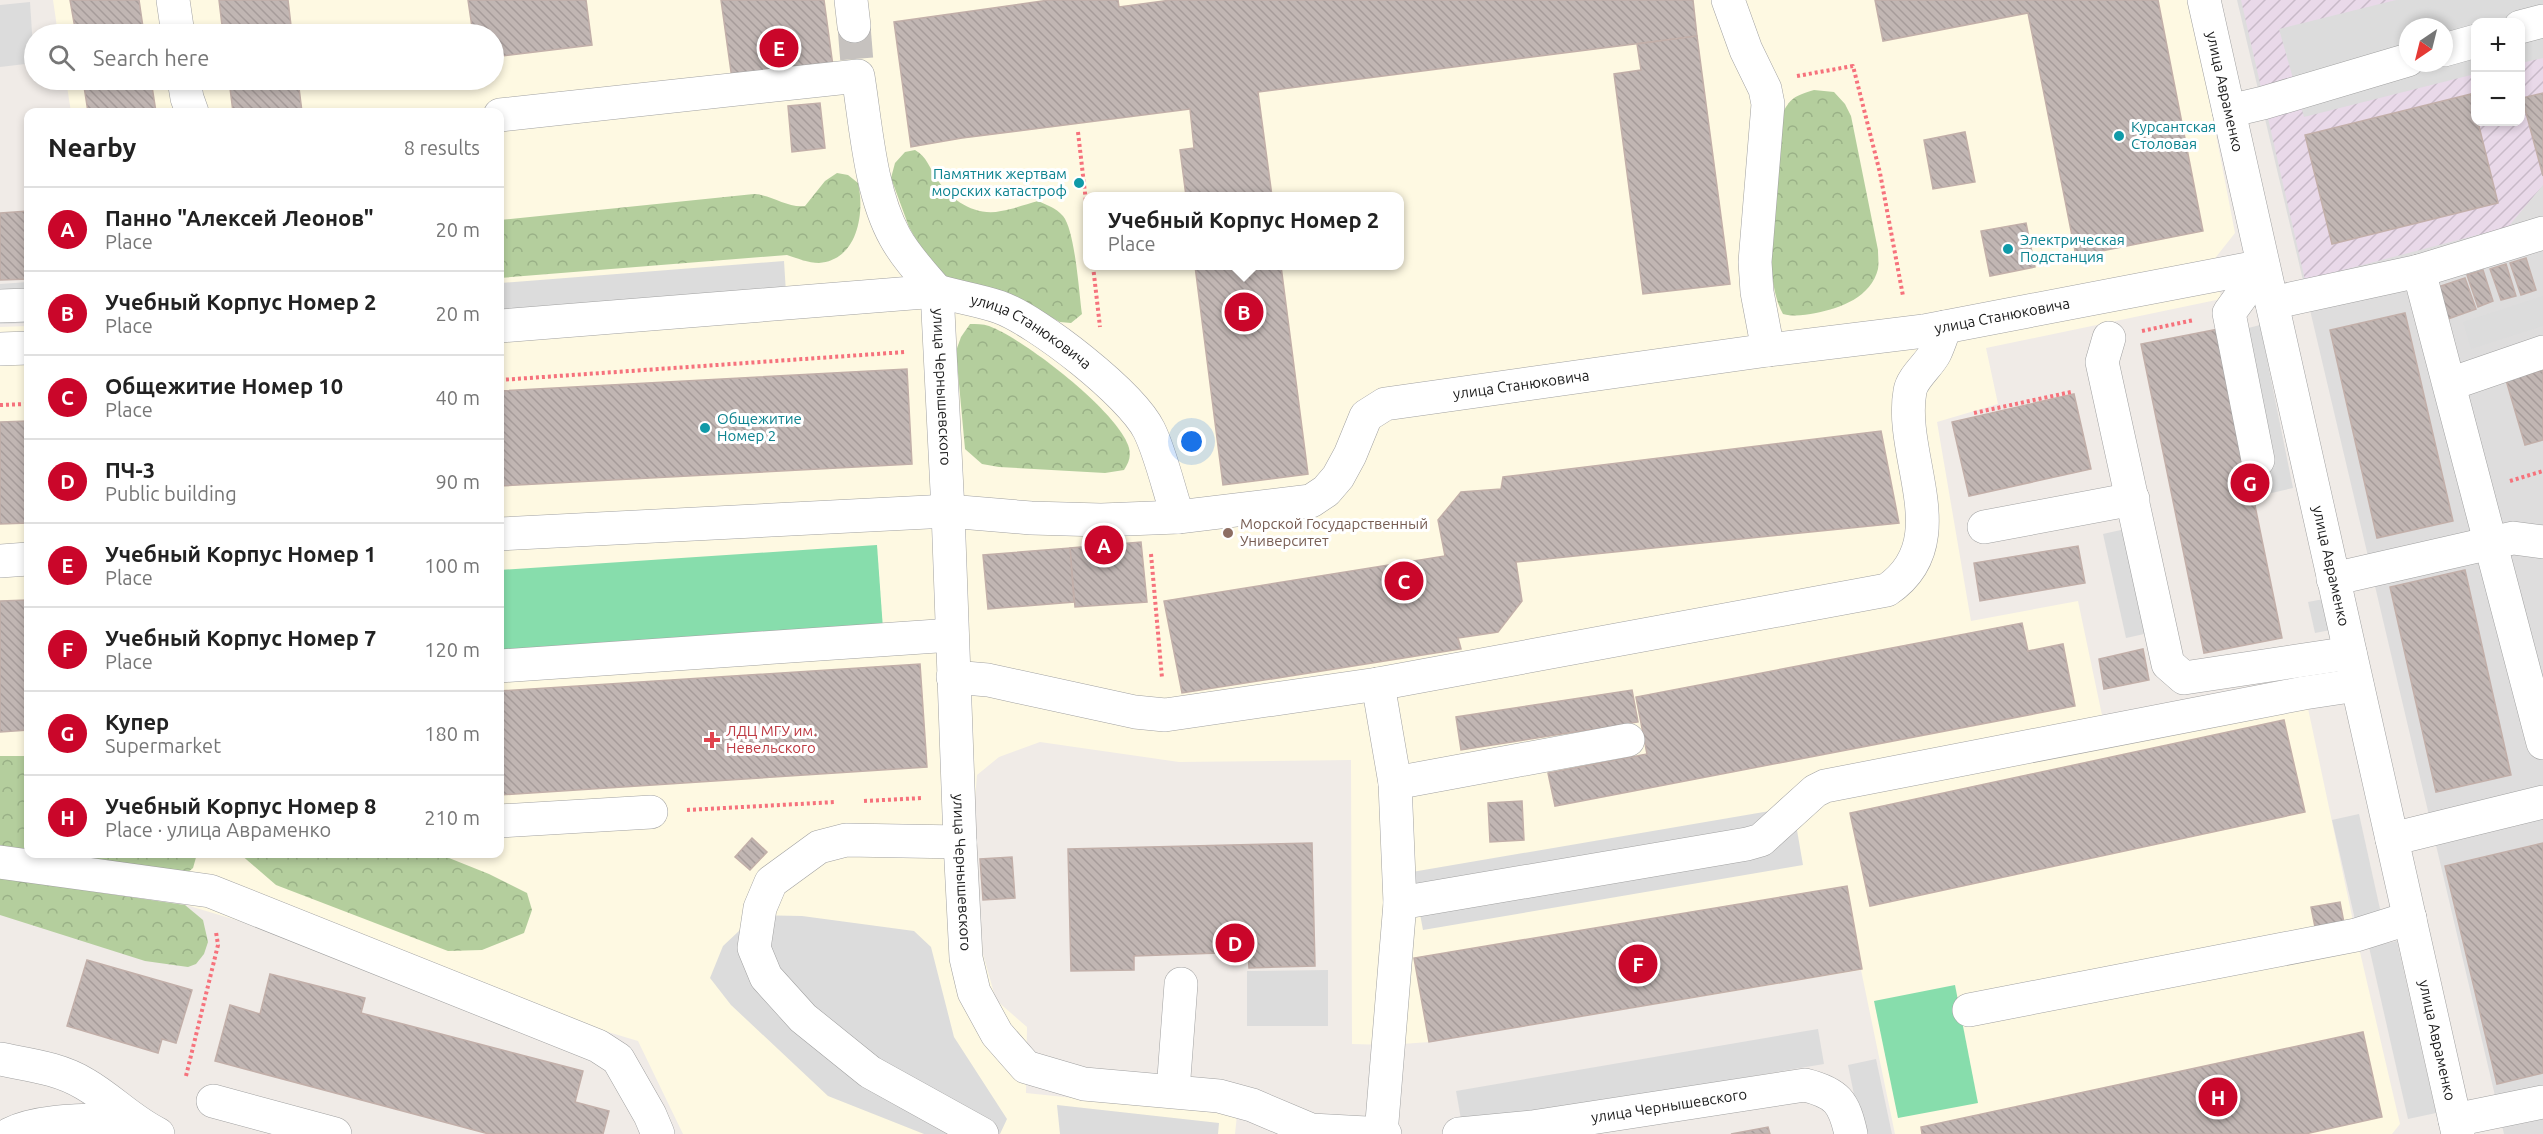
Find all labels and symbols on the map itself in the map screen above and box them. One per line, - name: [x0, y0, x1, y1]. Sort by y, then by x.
- north arrow: [2399, 18, 2453, 72]
- pin: E: [760, 26, 798, 70]
- street label: улица Авраменко: [2203, 30, 2247, 154]
- place label: Курсантская Столовая: [2131, 118, 2216, 152]
- marker: Курсантская Столовая: [2112, 129, 2126, 143]
- place label: Памятник жертвам морских катастроф: [931, 165, 1067, 199]
- marker: Памятник жертвам морских катастроф: [1072, 176, 1086, 190]
- place label: Электрическая Подстанция: [2020, 231, 2125, 265]
- marker: Электрическая Подстанция: [2001, 242, 2015, 256]
- pin: B: [1224, 290, 1264, 334]
- street label: улица Станюковича: [969, 291, 1095, 372]
- street label: улица Станюковича: [1933, 294, 2071, 337]
- street label: улица Чернышевского: [930, 308, 955, 466]
- street label: улица Станюковича: [1452, 366, 1590, 402]
- place label: Общежитие Номер 2: [717, 410, 802, 444]
- marker: Общежитие Номер 2: [698, 421, 712, 435]
- your location: [1177, 427, 1206, 456]
- pin: G: [2230, 460, 2270, 506]
- street label: улица Авраменко: [2309, 504, 2353, 628]
- place label: Морской Государственный Университет: [1240, 515, 1428, 549]
- pin: A: [1084, 522, 1124, 568]
- marker: Морской Государственный Университет: [1221, 526, 1235, 540]
- pin: C: [1384, 558, 1424, 604]
- place label: ЛДЦ МГУ им. Невельского: [726, 722, 817, 756]
- marker: ЛДЦ МГУ им. Невельского: [703, 731, 721, 749]
- street label: улица Чернышевского: [950, 793, 975, 952]
- pin: D: [1216, 920, 1254, 966]
- pin: F: [1618, 942, 1658, 986]
- street label: улица Авраменко: [2416, 978, 2459, 1102]
- pin: H: [2198, 1074, 2238, 1120]
- street label: улица Чернышевского: [1590, 1085, 1748, 1126]

